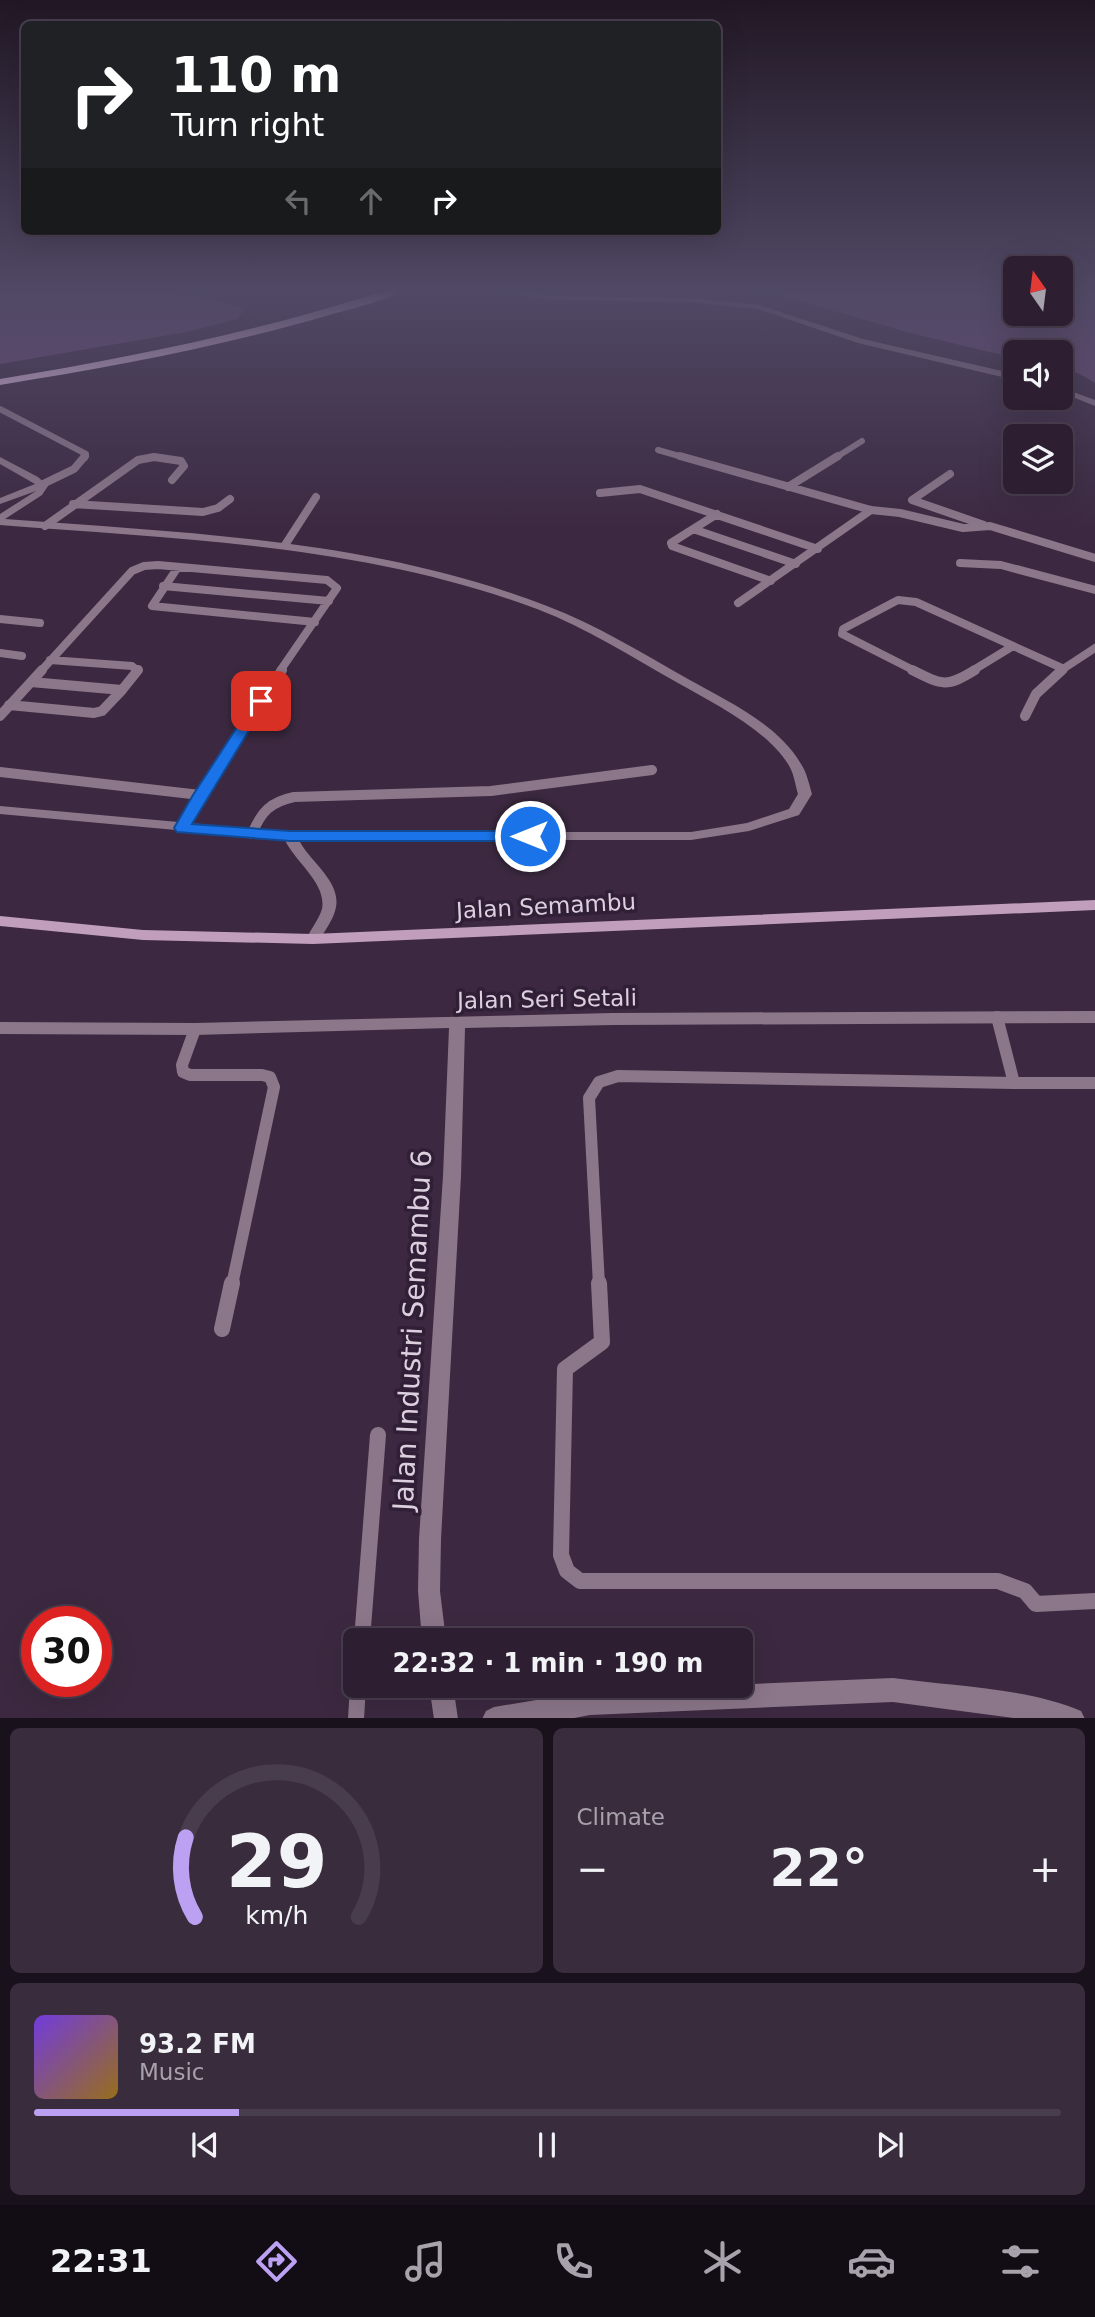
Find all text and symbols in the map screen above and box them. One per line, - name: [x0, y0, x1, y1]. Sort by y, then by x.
- text: 110 m: [171, 47, 341, 104]
- icon: right: [56, 49, 147, 140]
- text: Turn right: [171, 106, 324, 144]
- icon: left: [279, 182, 317, 220]
- icon: ahead: [352, 182, 390, 220]
- icon: right: [425, 182, 463, 220]
- north arrow: [1003, 256, 1073, 326]
- map controls: [1003, 256, 1073, 494]
- button: sound: [1003, 340, 1073, 410]
- button: layers: [1003, 424, 1073, 494]
- pin: [231, 671, 291, 731]
- icon: arrive: [242, 682, 280, 720]
- position arrow: [493, 799, 567, 873]
- street label: Jalan Semambu: [453, 888, 637, 924]
- street label: Jalan Seri Setali: [455, 984, 637, 1014]
- street label: Jalan Industri Semambu 6: [386, 1149, 438, 1513]
- speed limit sign: 30: [21, 1606, 112, 1697]
- text: 22:32 · 1 min · 190 m: [393, 1648, 703, 1678]
- text: Climate: [577, 1804, 665, 1830]
- text: 29: [226, 1819, 327, 1904]
- text: 22°: [770, 1838, 868, 1898]
- text: −: [577, 1847, 608, 1891]
- text: +: [1029, 1847, 1061, 1891]
- text: km/h: [245, 1900, 308, 1929]
- text: 93.2 FM: [139, 2029, 256, 2059]
- text: Music: [139, 2059, 204, 2085]
- icon: previous: [186, 2126, 224, 2164]
- icon: pause: [528, 2126, 566, 2164]
- icon: next: [871, 2126, 909, 2164]
- icon: directions: [252, 2237, 301, 2286]
- icon: music: [401, 2237, 450, 2286]
- icon: phone: [549, 2237, 598, 2286]
- icon: climate: [698, 2237, 747, 2286]
- icon: car: [847, 2237, 896, 2286]
- icon: filters: [996, 2237, 1045, 2286]
- text: 22:31: [50, 2242, 152, 2280]

